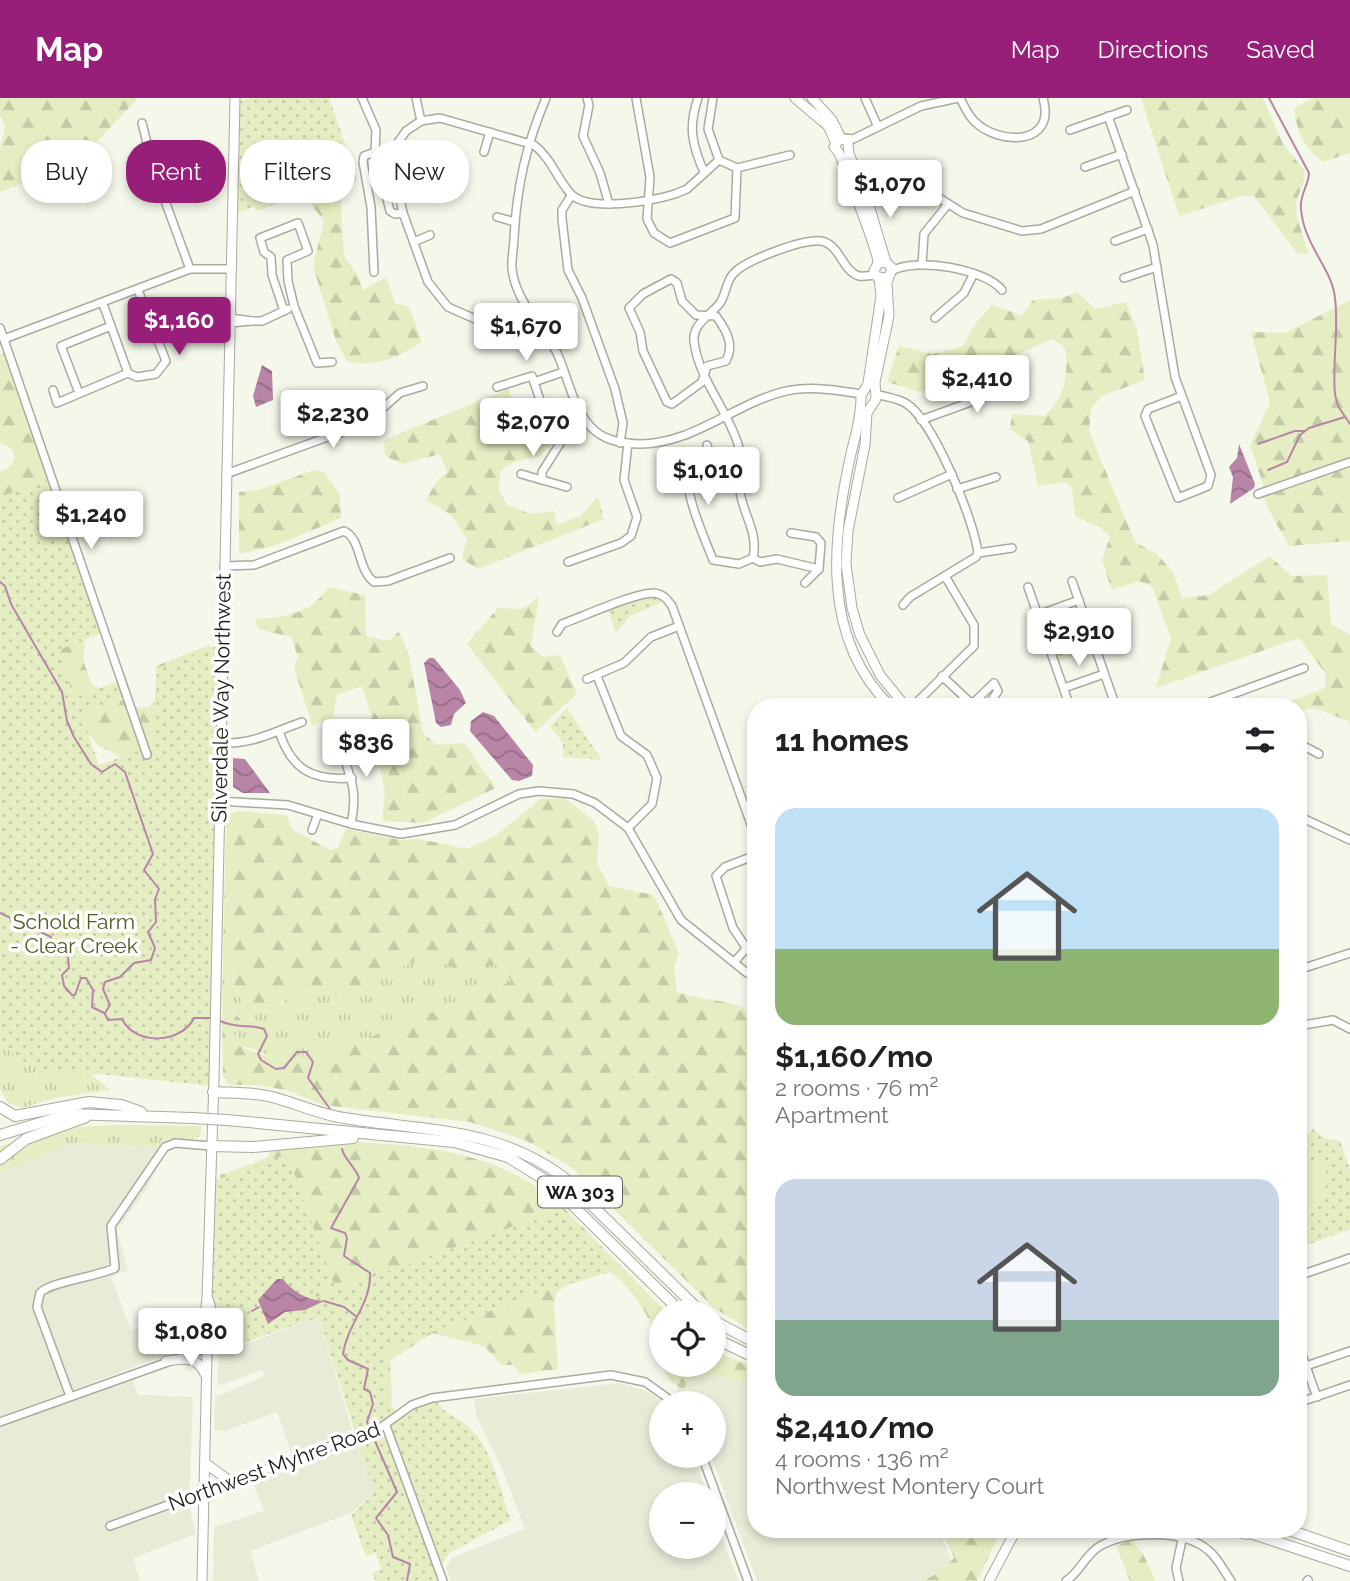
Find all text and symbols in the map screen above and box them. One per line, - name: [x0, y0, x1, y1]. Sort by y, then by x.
- text: Map: [35, 30, 103, 69]
- text: Map: [1011, 35, 1060, 64]
- text: Directions: [1098, 35, 1208, 64]
- text: Saved: [1246, 35, 1315, 64]
- chip: Buy: [21, 140, 112, 203]
- chip: Rent: [126, 140, 226, 203]
- chip: Filters: [240, 140, 355, 203]
- chip: New: [369, 140, 469, 203]
- pin: $1,070: [833, 160, 947, 220]
- text: $1,070: [854, 169, 926, 196]
- pin: $1,160: [122, 298, 236, 357]
- pin: $1,670: [469, 303, 583, 363]
- text: $1,160: [144, 306, 214, 333]
- text: $1,670: [490, 312, 562, 339]
- pin: $2,410: [920, 356, 1034, 415]
- text: $2,410: [941, 364, 1013, 391]
- pin: $2,230: [276, 390, 390, 450]
- pin: $2,070: [476, 398, 590, 458]
- text: $2,230: [297, 399, 369, 426]
- text: $2,070: [496, 407, 570, 434]
- pin: $1,010: [651, 448, 765, 507]
- text: $1,010: [673, 456, 743, 483]
- pin: $1,240: [34, 491, 148, 551]
- text: $1,240: [55, 500, 127, 527]
- street label: Silverdale Way Northwest: [206, 573, 236, 823]
- pin: $2,910: [1022, 608, 1136, 668]
- text: $2,910: [1043, 617, 1115, 644]
- pin: $836: [325, 720, 407, 779]
- icon: filters: [1241, 721, 1279, 759]
- text: 11 homes: [775, 723, 909, 758]
- text: $836: [338, 728, 394, 755]
- icon: home: [964, 853, 1090, 979]
- park label: Schold Farm - Clear Creek: [10, 909, 138, 958]
- text: $1,160/mo: [775, 1039, 933, 1074]
- text: 2 rooms · 76 m²: [775, 1074, 938, 1101]
- text: Apartment: [775, 1101, 889, 1128]
- road number: WA 303: [538, 1176, 622, 1208]
- icon: home: [964, 1224, 1090, 1350]
- map controls: [649, 1300, 726, 1559]
- button: locate: [649, 1300, 726, 1377]
- pin: $1,080: [134, 1308, 248, 1368]
- text: $1,080: [154, 1317, 228, 1344]
- button: +: [649, 1391, 726, 1468]
- text: $2,410/mo: [775, 1410, 934, 1445]
- street label: Northwest Myhre Road: [165, 1416, 383, 1516]
- text: 4 rooms · 136 m²: [775, 1445, 949, 1472]
- text: Northwest Montery Court: [775, 1472, 1044, 1499]
- button: −: [649, 1482, 726, 1559]

